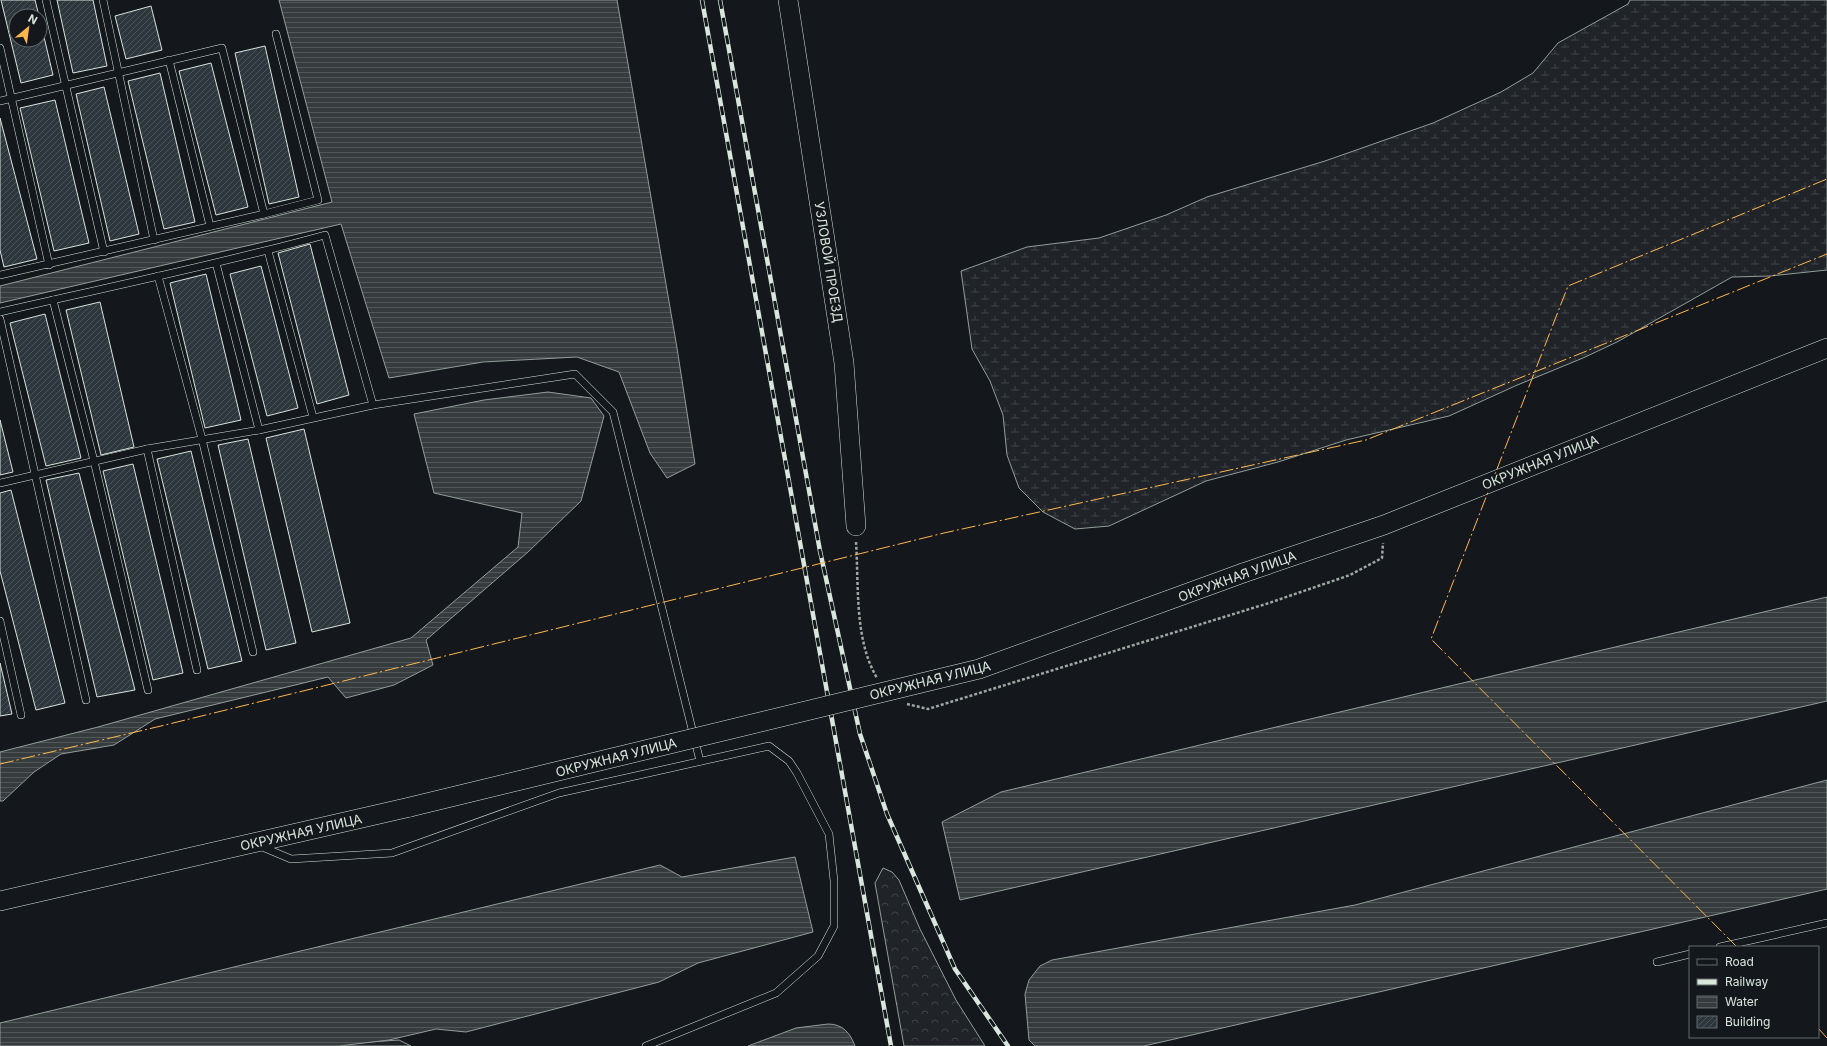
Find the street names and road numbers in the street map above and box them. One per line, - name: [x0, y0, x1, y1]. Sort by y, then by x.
- street label: УЗЛОВОЙ ПРОЕЗД: [812, 200, 847, 324]
- street label: ОКРУЖНАЯ УЛИЦА: [1479, 431, 1601, 493]
- street label: ОКРУЖНАЯ УЛИЦА: [1176, 547, 1298, 605]
- street label: ОКРУЖНАЯ УЛИЦА: [868, 657, 992, 703]
- street label: ОКРУЖНАЯ УЛИЦА: [554, 734, 678, 780]
- street label: ОКРУЖНАЯ УЛИЦА: [239, 810, 363, 854]

